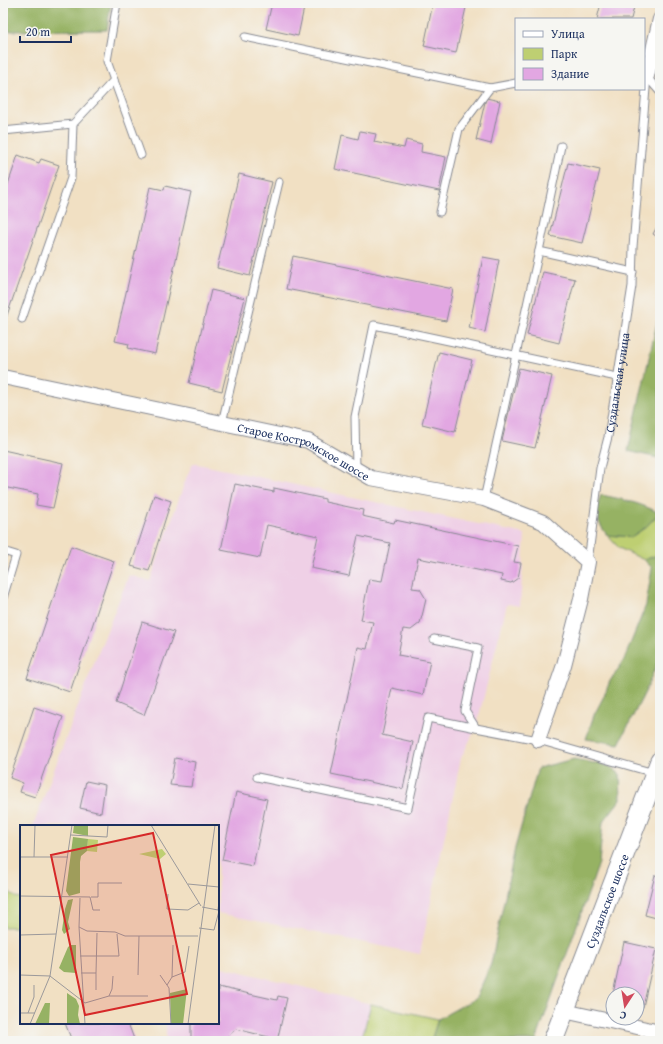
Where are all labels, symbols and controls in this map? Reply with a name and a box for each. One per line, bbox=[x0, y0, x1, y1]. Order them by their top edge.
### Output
scale bar bbox=[20, 18, 71, 44]
legend bbox=[515, 18, 645, 90]
text: 20 m bbox=[26, 23, 50, 40]
text: Улица bbox=[551, 25, 585, 42]
text: Парк bbox=[551, 45, 578, 62]
text: Здание bbox=[551, 65, 590, 82]
street label: Суздальская улица bbox=[600, 331, 633, 434]
street label: Старое Костромское шоссе bbox=[236, 418, 373, 484]
inset map bbox=[20, 825, 219, 1024]
street label: Суздальское шоссе bbox=[581, 851, 632, 951]
north arrow bbox=[605, 986, 645, 1026]
text: С bbox=[618, 1007, 628, 1024]

